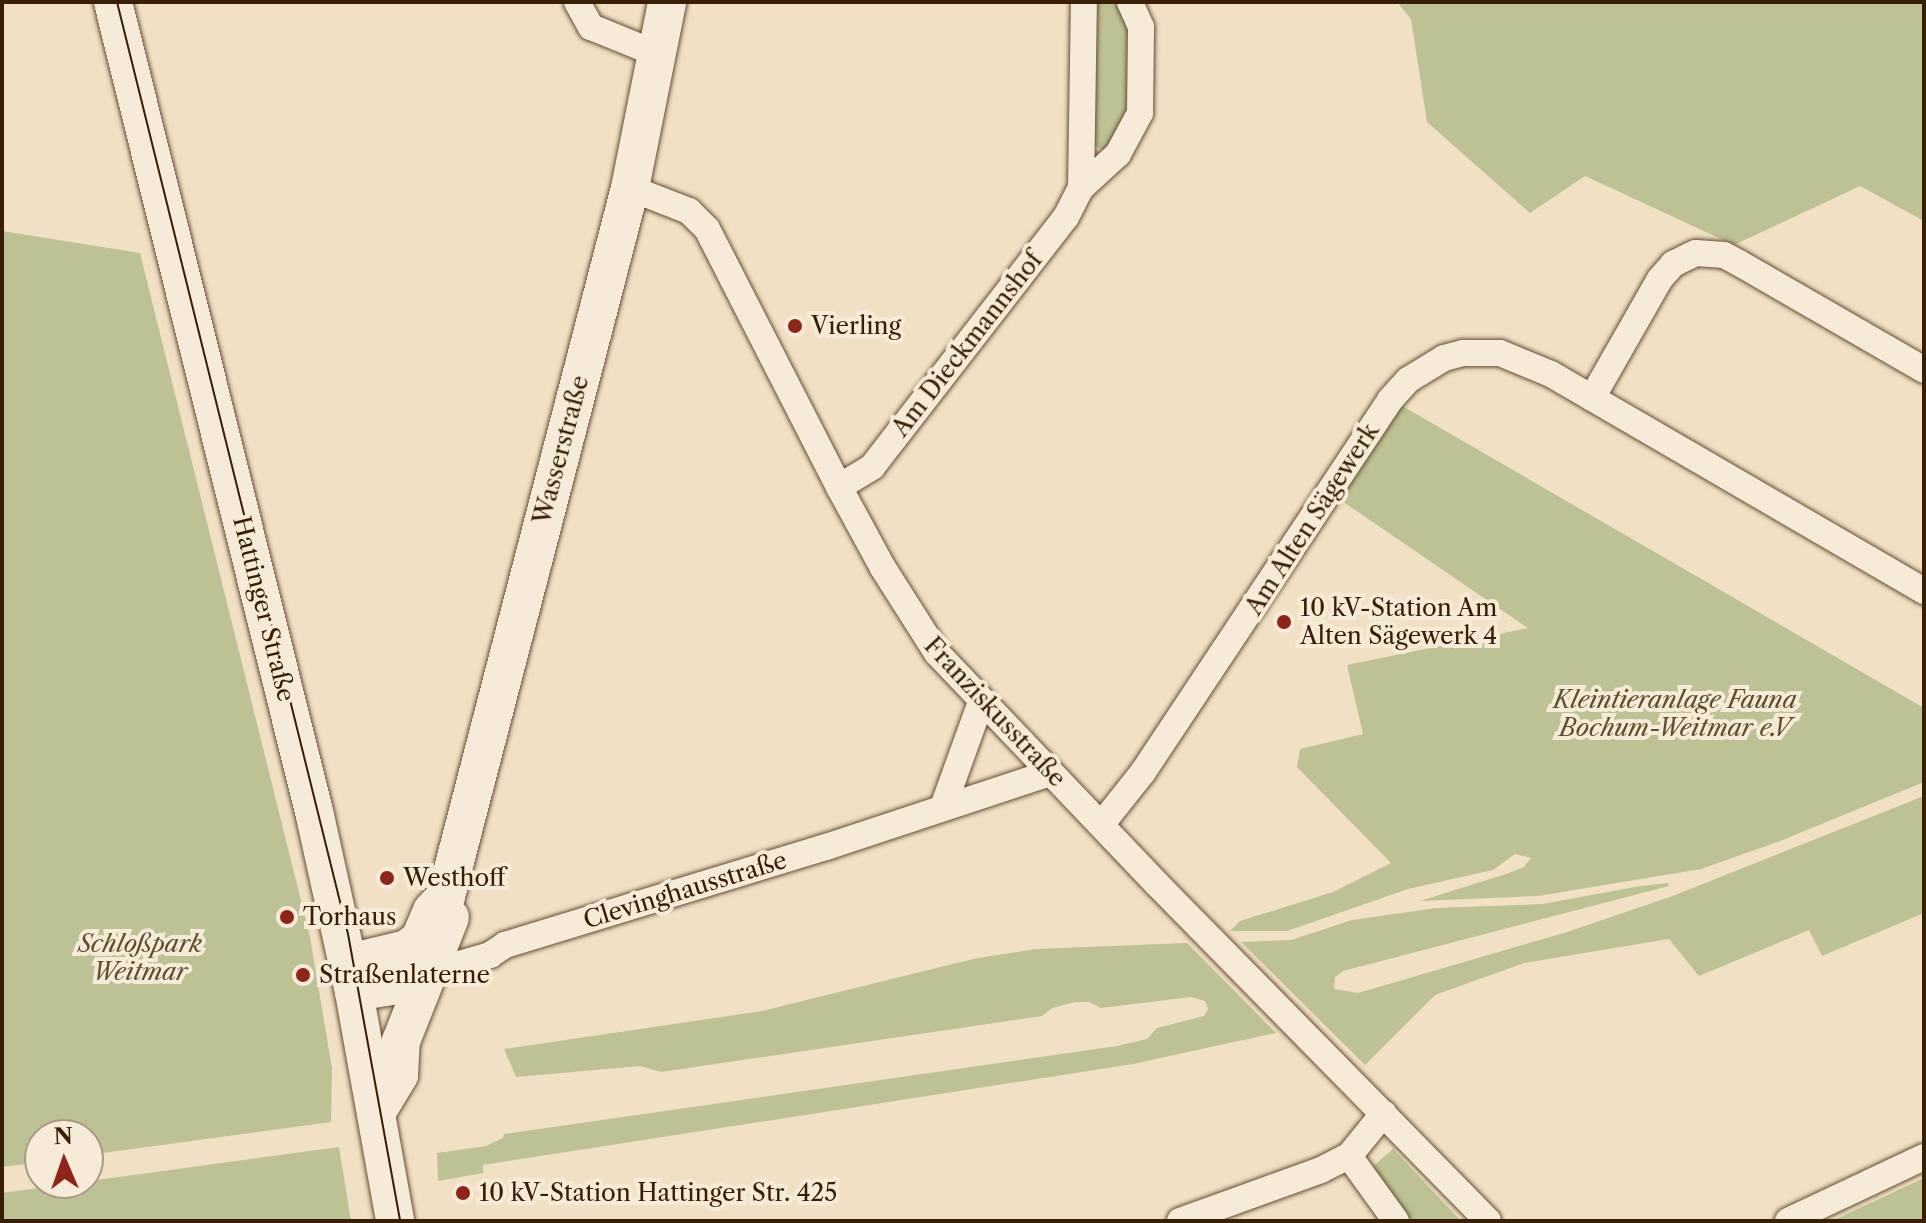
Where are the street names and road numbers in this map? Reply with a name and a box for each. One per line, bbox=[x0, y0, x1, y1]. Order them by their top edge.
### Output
street label: Am Dieckmannshof bbox=[886, 246, 1048, 442]
street label: Wasserstraße bbox=[527, 372, 595, 528]
street label: Am Alten Sägewerk bbox=[1239, 417, 1385, 621]
street label: Hattinger Straße bbox=[227, 513, 301, 705]
street label: Franziskusstraße bbox=[918, 631, 1072, 793]
street label: Clevinghausstraße bbox=[580, 845, 790, 935]

